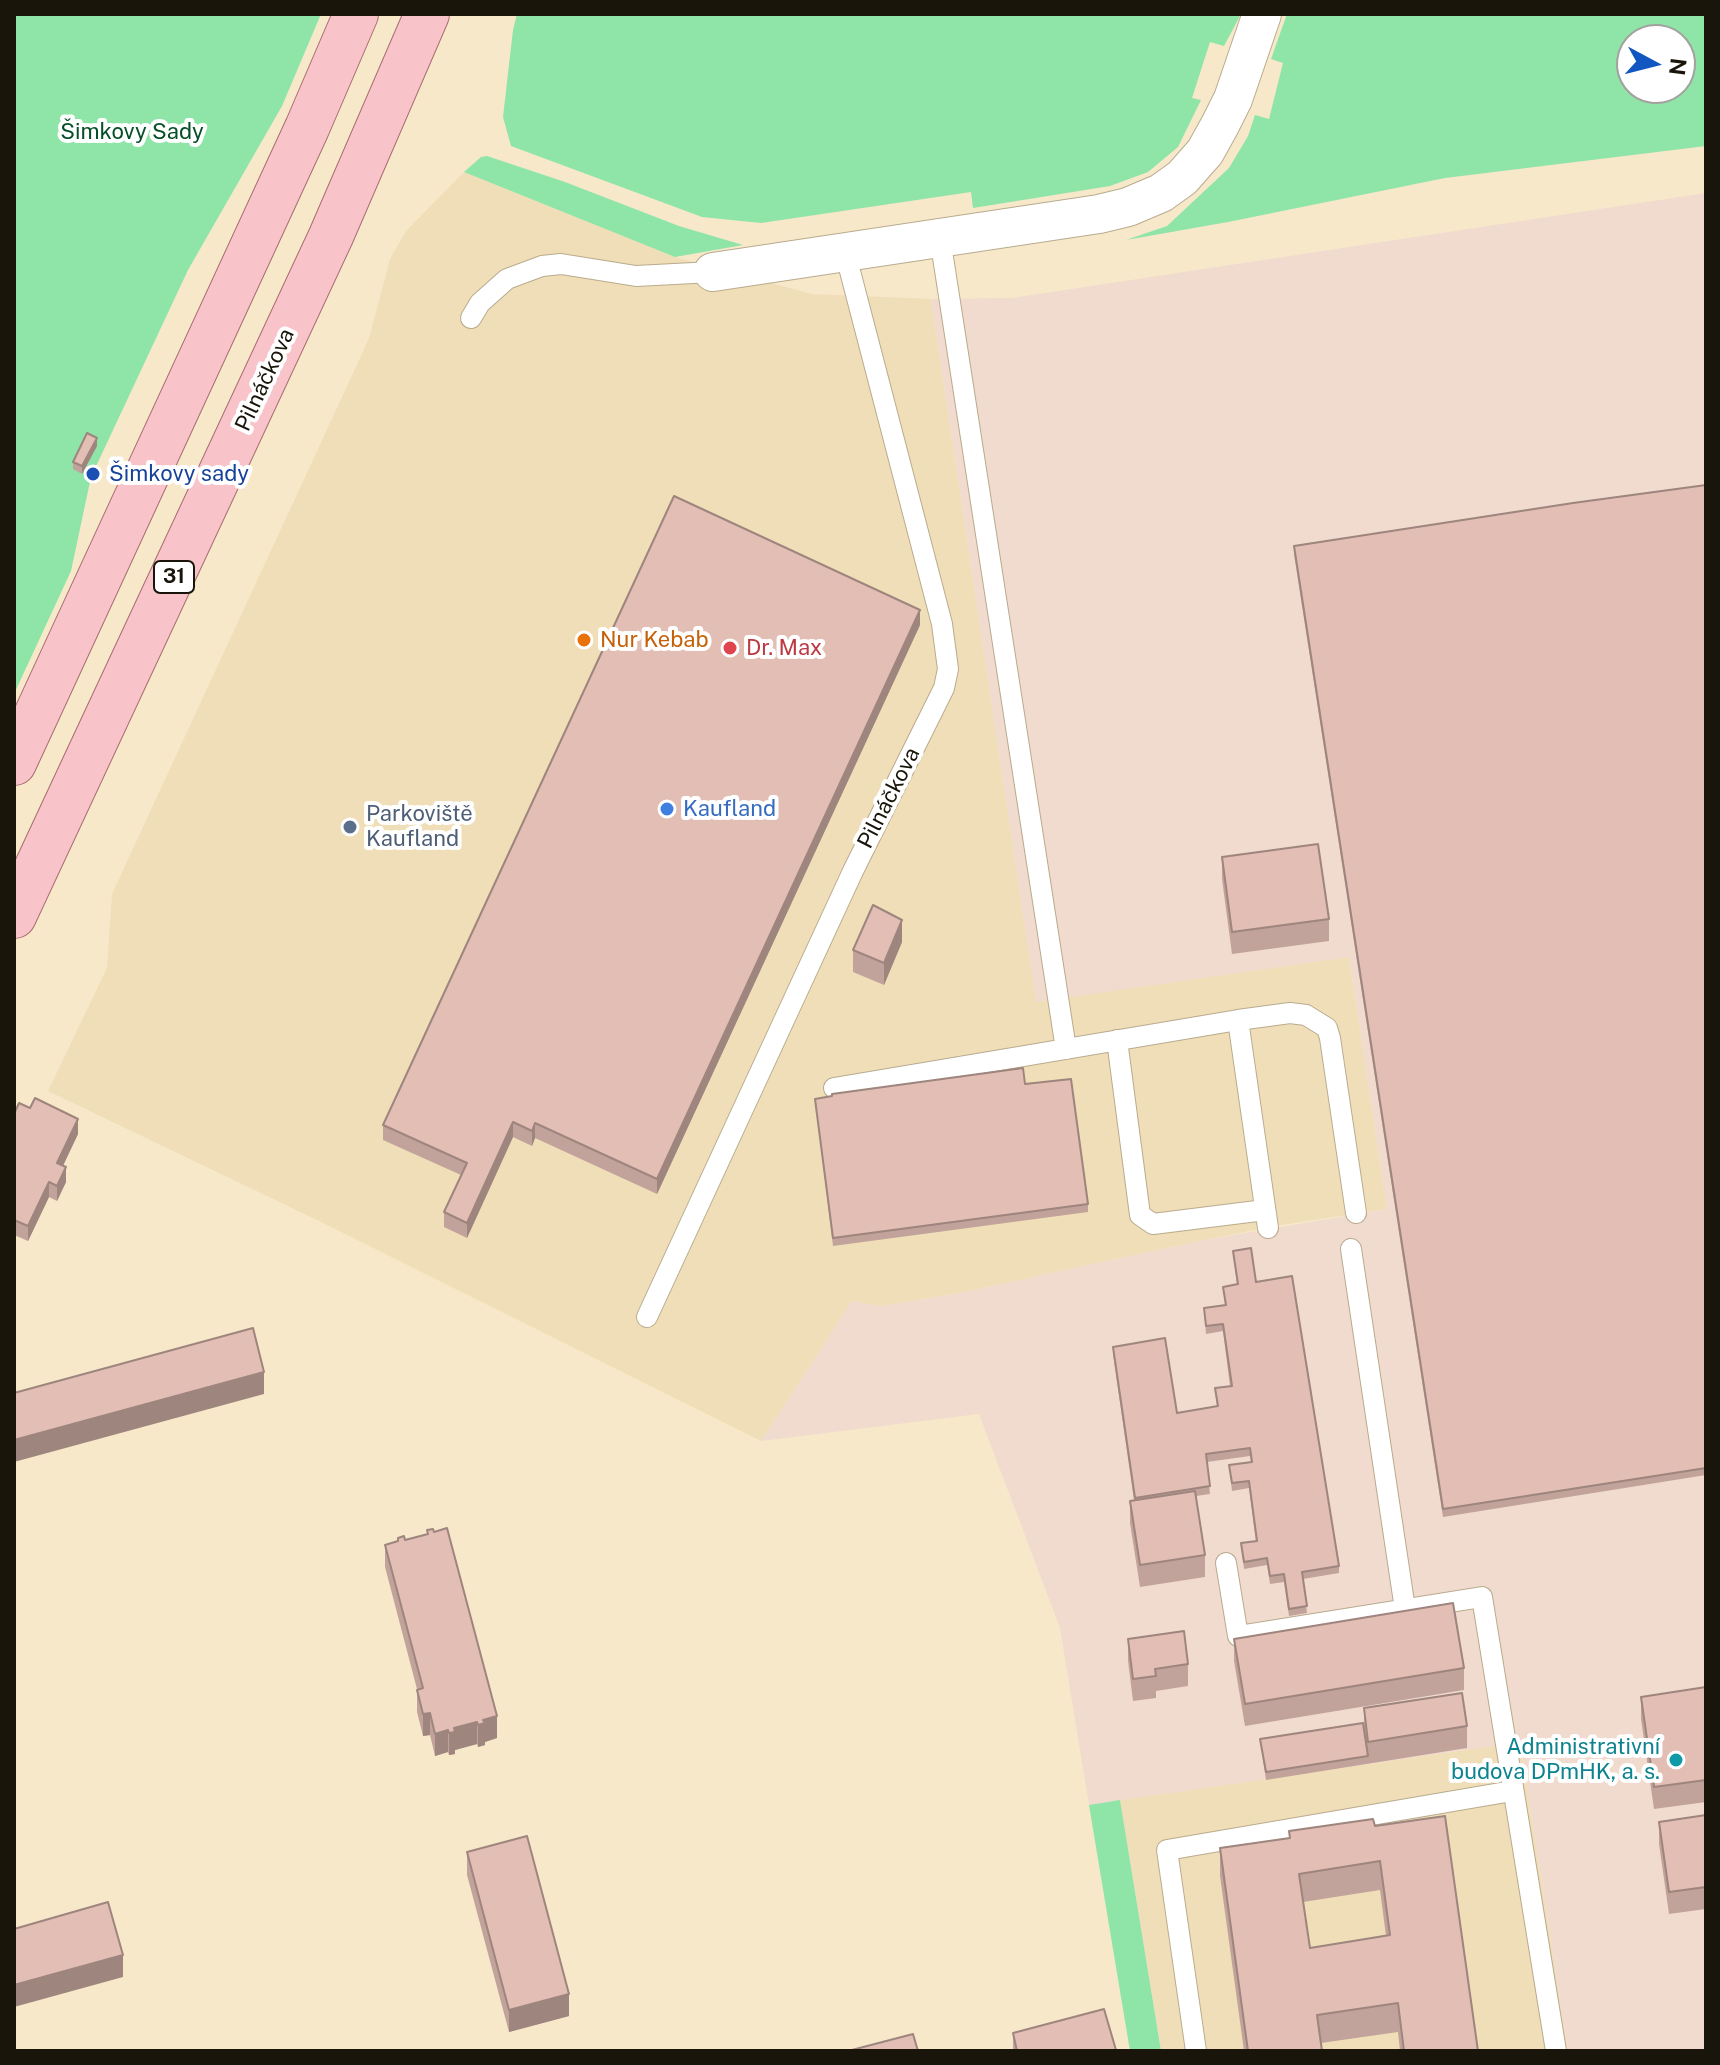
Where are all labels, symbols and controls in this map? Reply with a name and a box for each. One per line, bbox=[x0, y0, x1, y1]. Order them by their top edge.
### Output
north arrow bbox=[1616, 24, 1696, 104]
text: N bbox=[1664, 57, 1692, 77]
park label: Šimkovy Sady bbox=[60, 119, 204, 145]
street label: Pilnáčkova bbox=[230, 325, 300, 435]
place label: Šimkovy sady bbox=[109, 461, 249, 487]
marker: Šimkovy sady bbox=[84, 465, 102, 483]
road number: 31 bbox=[154, 561, 194, 593]
place label: Nur Kebab bbox=[600, 627, 709, 653]
marker: Nur Kebab bbox=[575, 631, 593, 649]
place label: Dr. Max bbox=[746, 635, 822, 661]
marker: Dr. Max bbox=[721, 639, 739, 657]
street label: Pilnáčkova bbox=[852, 743, 926, 853]
place label: Kaufland bbox=[683, 796, 776, 822]
marker: Kaufland bbox=[658, 800, 676, 818]
place label: Parkoviště Kaufland bbox=[366, 801, 473, 852]
marker: Parkoviště Kaufland bbox=[341, 818, 359, 836]
place label: Administrativní budova DPmHK, a. s. bbox=[1451, 1734, 1660, 1786]
marker: Administrativní budova DPmHK, a. s. bbox=[1667, 1751, 1685, 1769]

